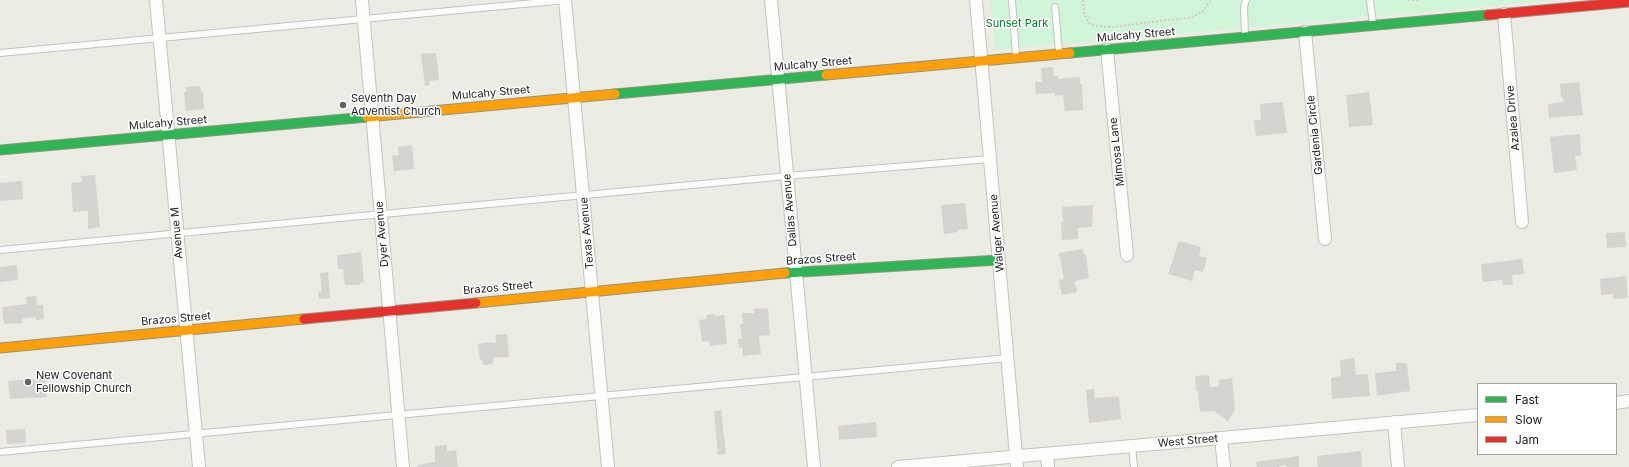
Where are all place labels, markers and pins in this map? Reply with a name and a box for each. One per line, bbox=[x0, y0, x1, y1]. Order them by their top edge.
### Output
place label: Seventh Day Adventist Church bbox=[351, 92, 441, 118]
marker: Seventh Day Adventist Church bbox=[338, 100, 348, 110]
place label: New Covenant Fellowship Church bbox=[36, 369, 132, 395]
marker: New Covenant Fellowship Church bbox=[23, 377, 33, 387]

